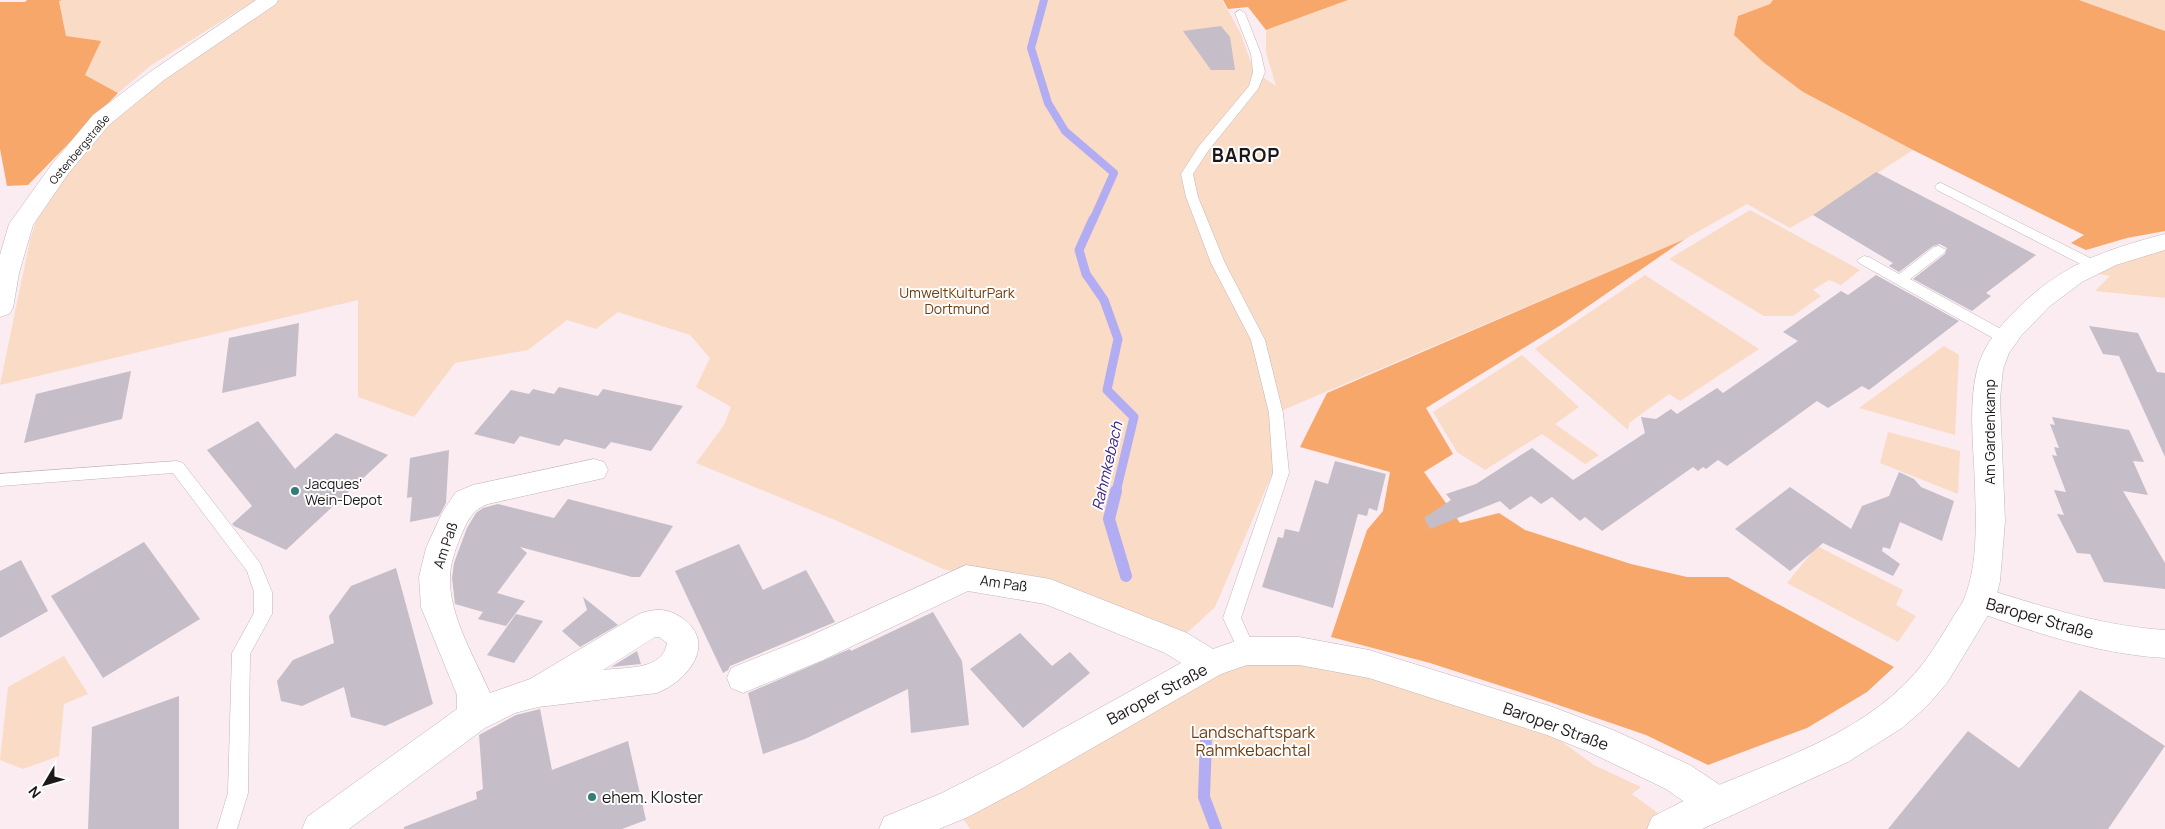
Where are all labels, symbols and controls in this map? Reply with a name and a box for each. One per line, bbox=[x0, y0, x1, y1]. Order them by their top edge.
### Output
street label: Ostenbergstraße bbox=[45, 110, 113, 187]
district label: BAROP bbox=[1212, 142, 1280, 168]
park label: UmweltKulturPark Dortmund bbox=[899, 283, 1016, 318]
street label: Am Gardenkamp bbox=[1980, 379, 1999, 485]
water label: Rahmkebach bbox=[1087, 419, 1128, 512]
place label: Jacques’ Wein-Depot bbox=[305, 474, 383, 509]
marker: Jacques’ Wein-Depot bbox=[289, 485, 301, 497]
street label: Am Paß bbox=[428, 519, 462, 571]
street label: Am Paß bbox=[979, 570, 1029, 596]
street label: Baroper Straße bbox=[1984, 592, 2096, 644]
street label: Baroper Straße bbox=[1103, 658, 1211, 730]
street label: Baroper Straße bbox=[1500, 697, 1612, 755]
park label: Landschaftspark Rahmkebachtal bbox=[1191, 721, 1316, 761]
north arrow bbox=[20, 759, 70, 809]
text: N bbox=[24, 782, 45, 802]
place label: ehem. Kloster bbox=[602, 786, 703, 808]
marker: ehem. Kloster bbox=[586, 791, 598, 803]

